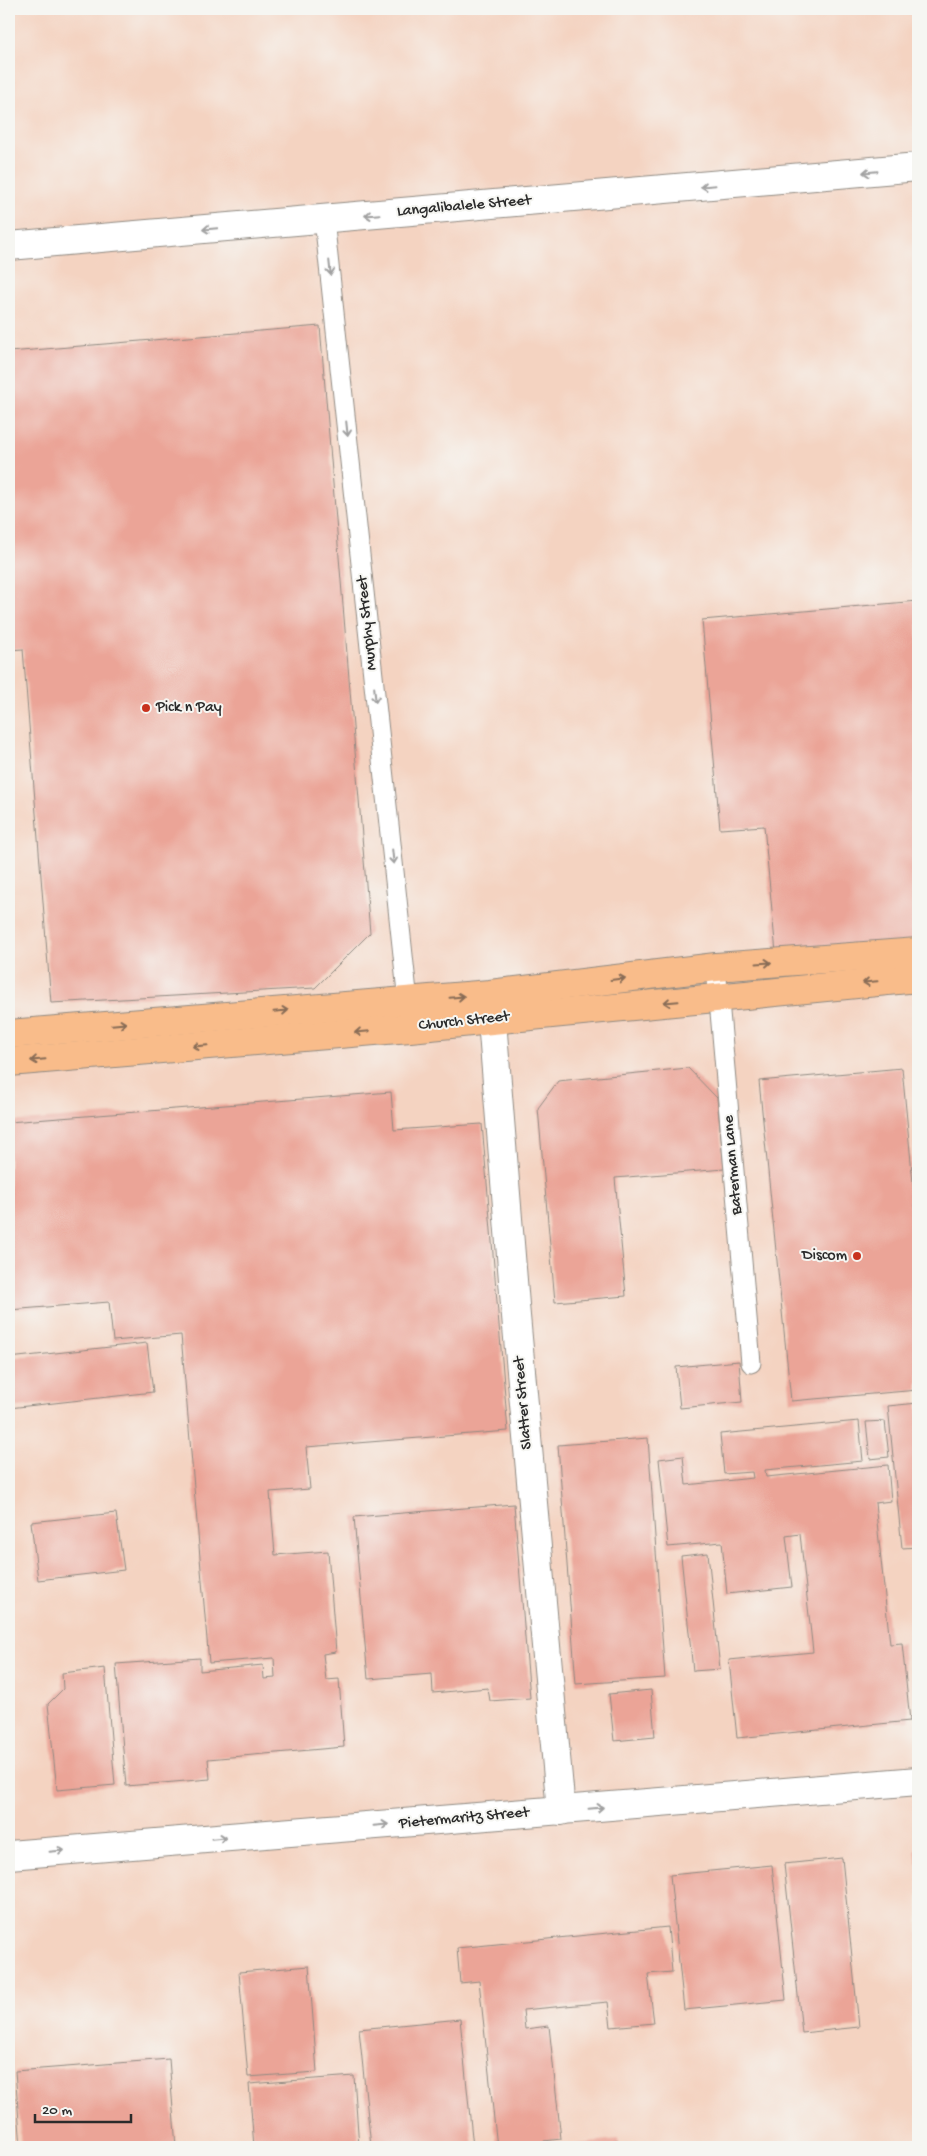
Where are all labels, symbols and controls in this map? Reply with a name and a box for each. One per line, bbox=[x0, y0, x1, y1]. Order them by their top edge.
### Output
one-way arrow bbox=[862, 167, 878, 176]
one-way arrow bbox=[700, 181, 716, 191]
street label: Langalibalele Street bbox=[396, 192, 533, 222]
one-way arrow bbox=[364, 210, 380, 220]
one-way arrow bbox=[202, 224, 218, 234]
one-way arrow bbox=[325, 259, 335, 275]
one-way arrow bbox=[342, 421, 352, 437]
street label: Murphy Street bbox=[353, 573, 382, 671]
one-way arrow bbox=[370, 687, 380, 703]
place label: Pick n Pay bbox=[155, 699, 222, 718]
marker: Pick n Pay bbox=[140, 702, 152, 714]
one-way arrow bbox=[388, 848, 398, 864]
one-way arrow bbox=[756, 959, 772, 968]
one-way arrow bbox=[610, 974, 626, 984]
one-way arrow bbox=[862, 977, 878, 986]
one-way arrow bbox=[448, 992, 464, 1002]
one-way arrow bbox=[663, 997, 679, 1007]
one-way arrow bbox=[273, 1007, 289, 1016]
street label: Church Street bbox=[418, 1008, 512, 1036]
one-way arrow bbox=[111, 1020, 127, 1029]
one-way arrow bbox=[354, 1027, 370, 1037]
one-way arrow bbox=[192, 1041, 208, 1051]
one-way arrow bbox=[30, 1055, 46, 1065]
street label: Baterman Lane bbox=[720, 1114, 748, 1217]
place label: Discom bbox=[801, 1247, 848, 1266]
marker: Discom bbox=[851, 1250, 863, 1262]
street label: Slatter Street bbox=[510, 1354, 538, 1450]
one-way arrow bbox=[587, 1803, 603, 1813]
street label: Pietermaritz Street bbox=[397, 1804, 531, 1834]
one-way arrow bbox=[373, 1821, 389, 1830]
one-way arrow bbox=[211, 1834, 227, 1843]
one-way arrow bbox=[49, 1846, 65, 1856]
scale bar bbox=[35, 2091, 131, 2123]
text: 20 m bbox=[42, 2102, 72, 2120]

